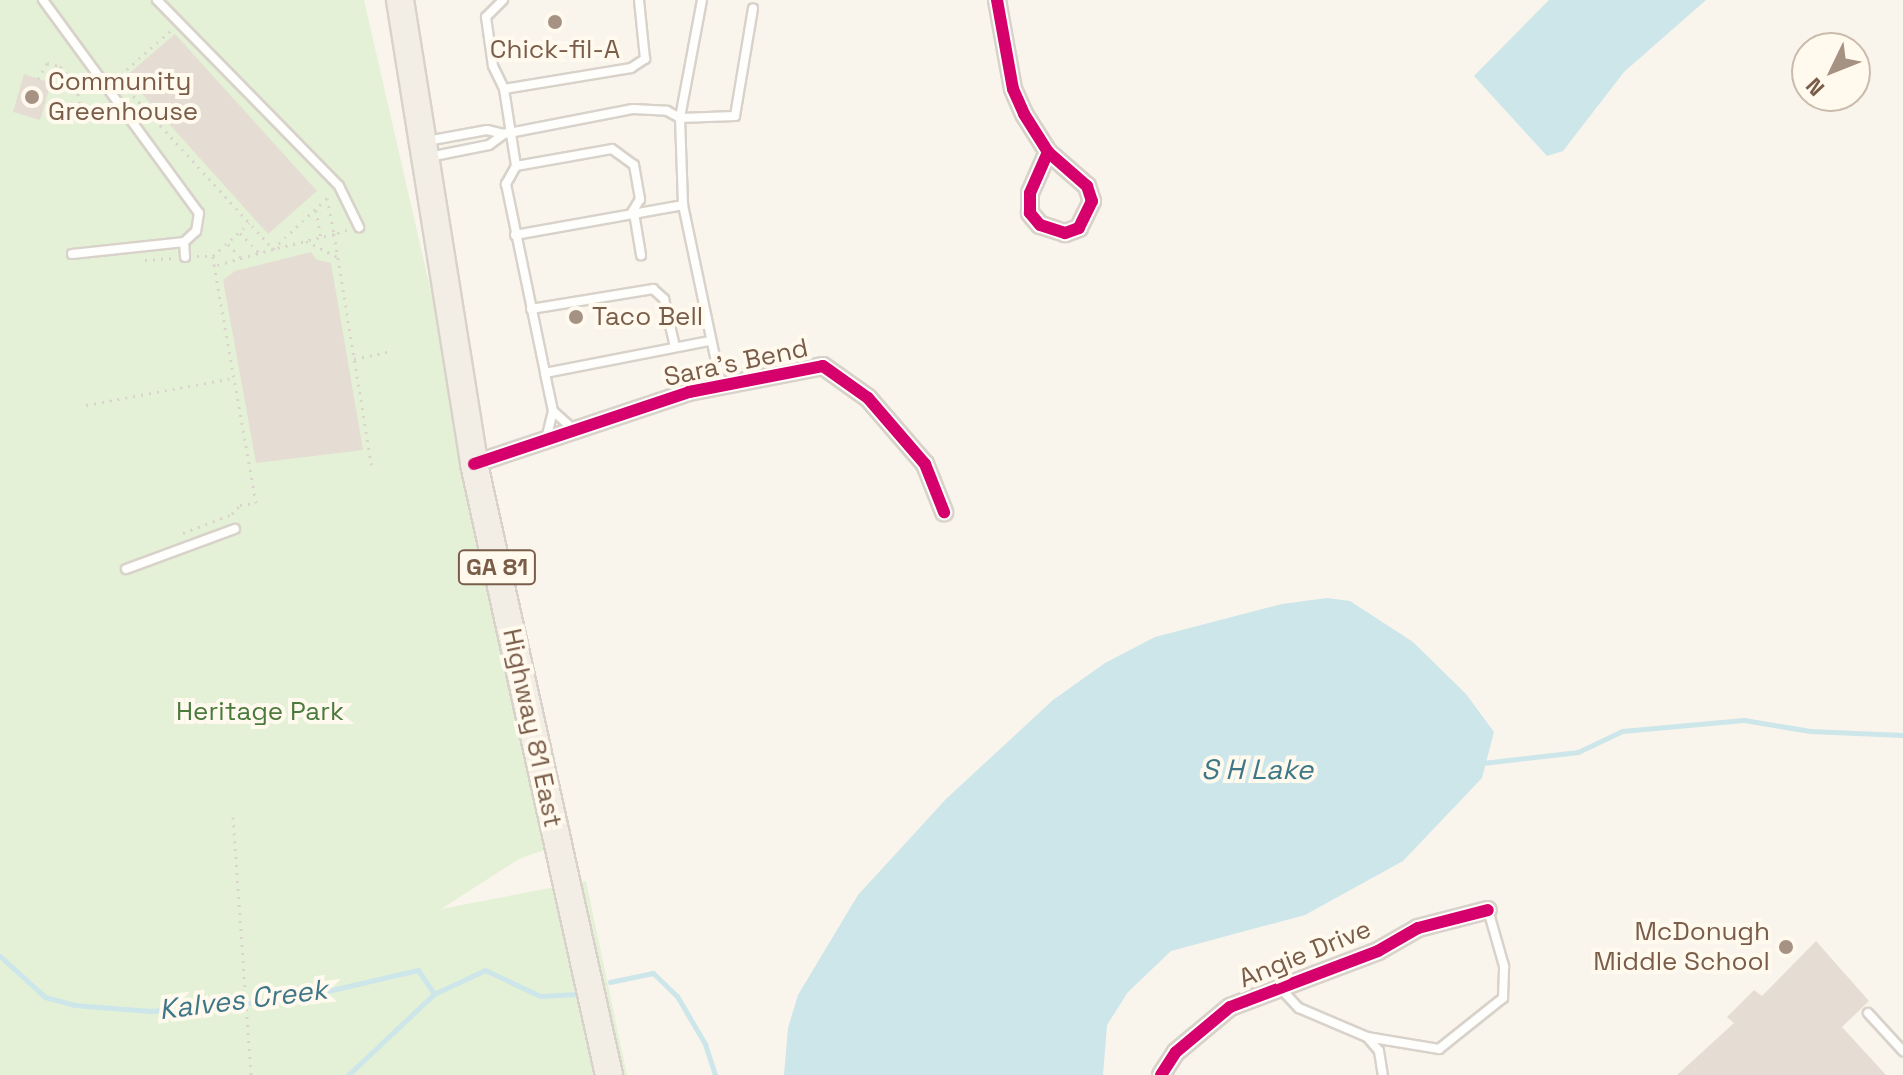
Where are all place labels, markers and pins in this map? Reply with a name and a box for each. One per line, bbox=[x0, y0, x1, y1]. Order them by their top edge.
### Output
marker: Chick-fil-A bbox=[546, 13, 564, 31]
place label: Chick-fil-A bbox=[490, 34, 620, 66]
place label: Community Greenhouse bbox=[48, 66, 198, 128]
marker: Community Greenhouse bbox=[23, 88, 41, 106]
place label: Taco Bell bbox=[592, 301, 703, 333]
marker: Taco Bell bbox=[567, 308, 585, 326]
place label: McDonugh Middle School bbox=[1593, 916, 1770, 978]
marker: McDonugh Middle School bbox=[1777, 938, 1795, 956]

